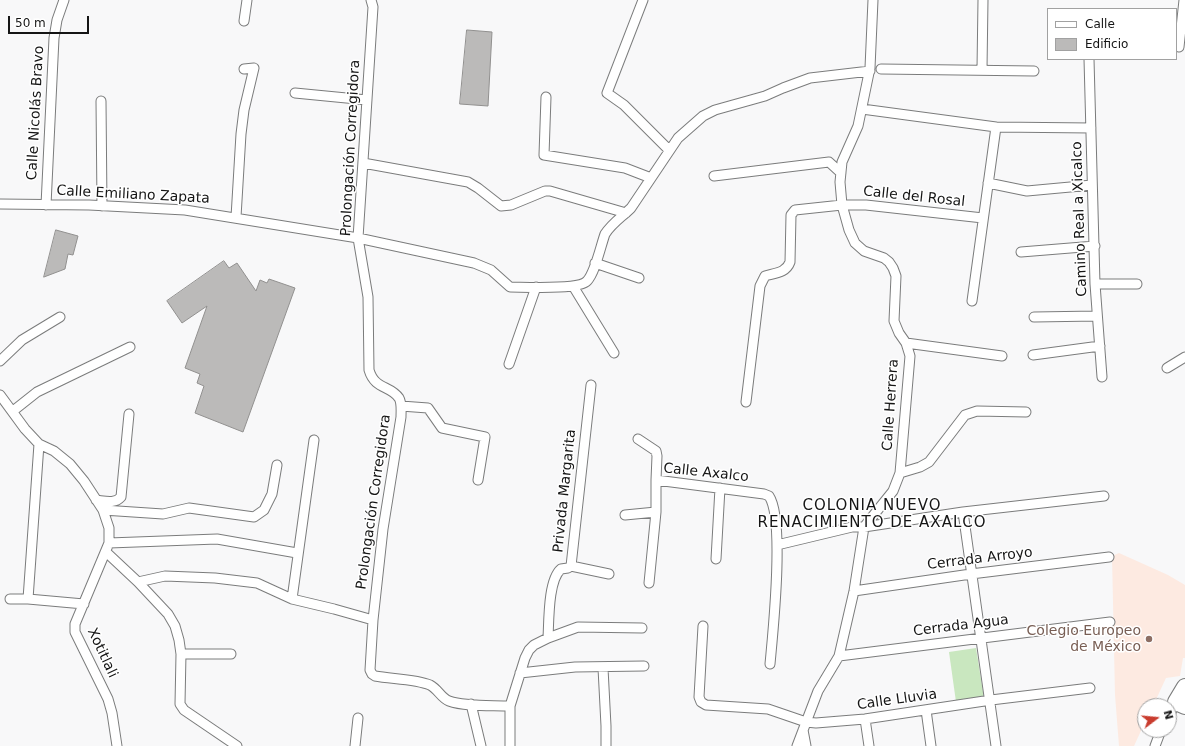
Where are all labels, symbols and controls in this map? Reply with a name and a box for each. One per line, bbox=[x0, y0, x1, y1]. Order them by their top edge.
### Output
scale bar bbox=[10, 8, 91, 34]
legend bbox=[1047, 8, 1177, 60]
text: 50 m bbox=[15, 16, 46, 30]
text: Calle bbox=[1085, 17, 1115, 31]
text: Edificio bbox=[1085, 37, 1128, 51]
street label: Calle Nicolás Bravo bbox=[24, 45, 48, 181]
street label: Prolongación Corregidora bbox=[338, 59, 364, 237]
street label: Camino Real a Xicalco bbox=[1069, 141, 1091, 297]
street label: Calle Emiliano Zapata bbox=[56, 183, 210, 207]
street label: Calle del Rosal bbox=[862, 183, 966, 211]
street label: Calle Herrera bbox=[879, 358, 903, 452]
street label: Prolongación Corregidora bbox=[353, 413, 395, 591]
street label: Privada Margarita bbox=[550, 428, 580, 554]
street label: Calle Axalco bbox=[662, 460, 750, 486]
district label: COLONIA NUEVO RENACIMIENTO DE AXALCO bbox=[757, 497, 987, 532]
street label: Cerrada Arroyo bbox=[926, 544, 1034, 574]
street label: Cerrada Agua bbox=[912, 612, 1010, 640]
place label: Colegio Europeo de México bbox=[1027, 623, 1141, 656]
street label: Xotitlali bbox=[83, 625, 121, 681]
marker: Colegio Europeo de México bbox=[1144, 634, 1154, 644]
street label: Calle Lluvia bbox=[856, 686, 938, 714]
north arrow bbox=[1137, 698, 1177, 738]
text: N bbox=[1161, 709, 1176, 721]

